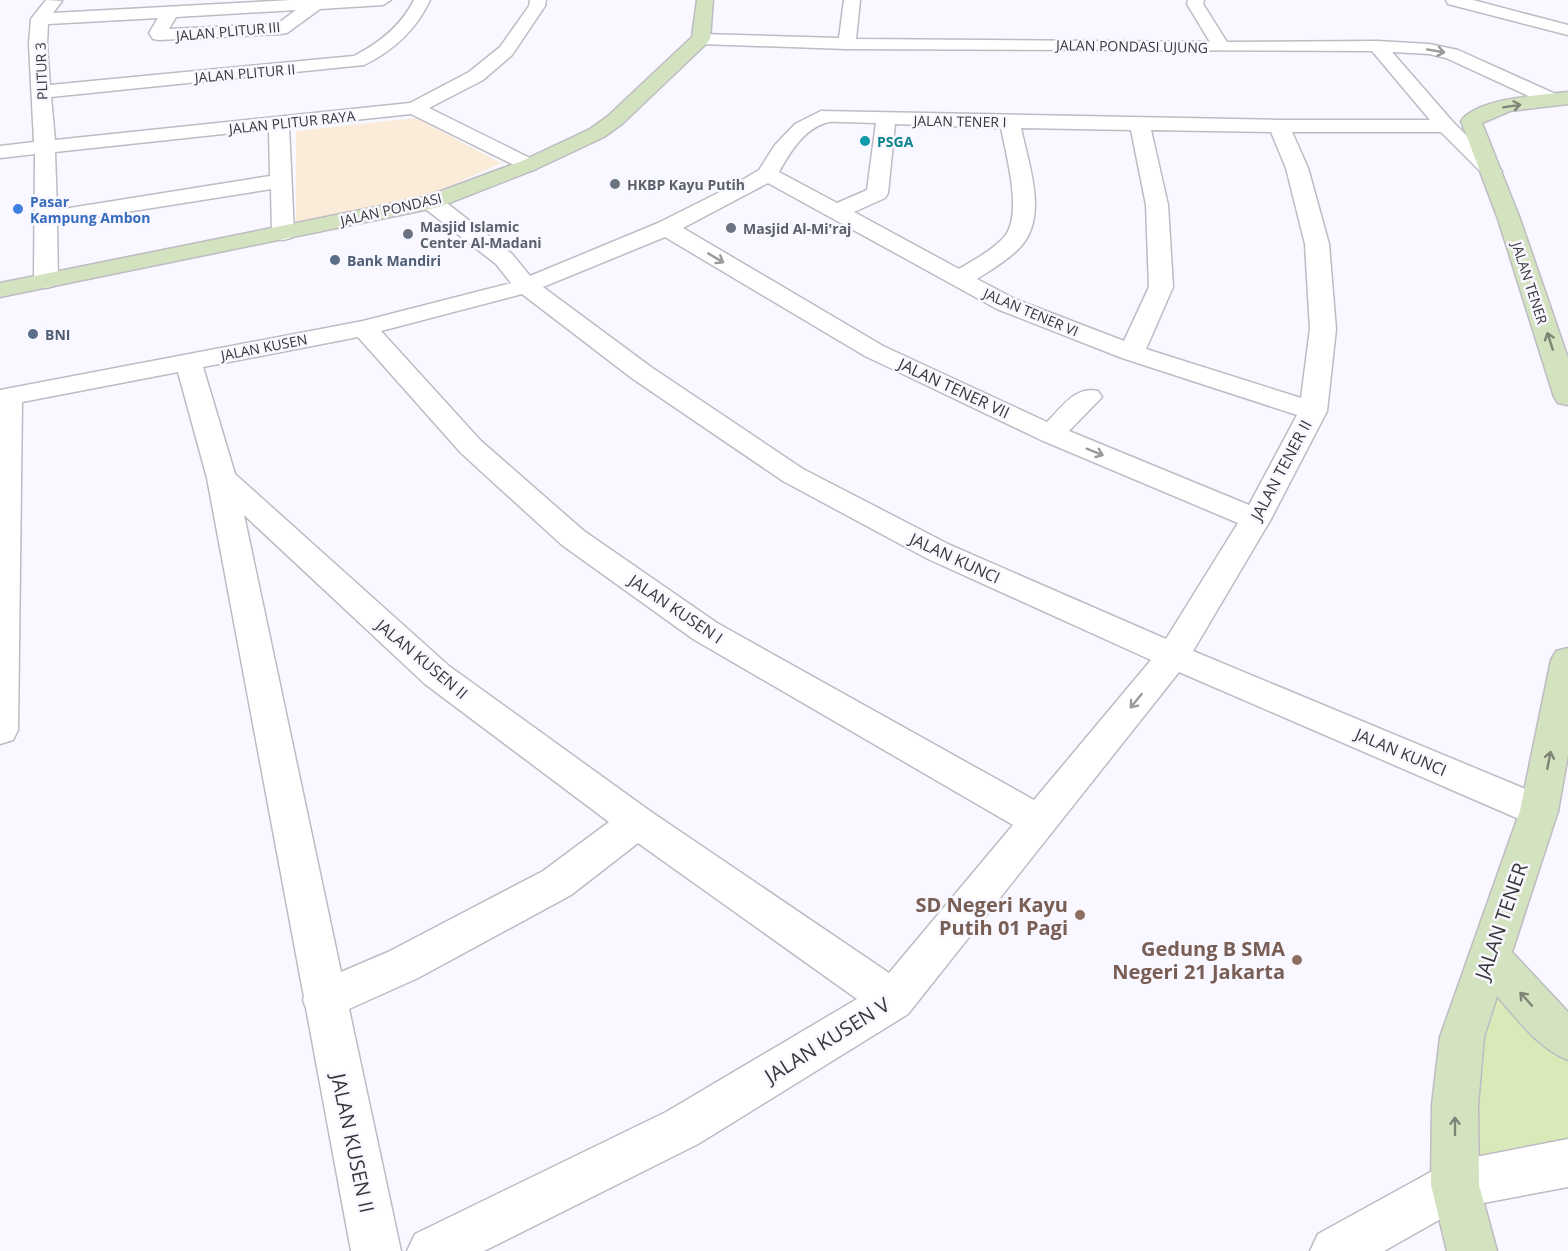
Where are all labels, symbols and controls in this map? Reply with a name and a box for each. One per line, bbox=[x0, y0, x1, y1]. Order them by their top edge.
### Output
street label: JALAN PLITUR III bbox=[173, 17, 281, 45]
street label: JALAN PONDASI UJUNG bbox=[1054, 35, 1208, 57]
street label: PLITUR 3 bbox=[30, 42, 52, 100]
one-way arrow bbox=[1425, 45, 1445, 56]
street label: JALAN PLITUR II bbox=[192, 59, 296, 87]
one-way arrow bbox=[1502, 100, 1522, 111]
street label: JALAN PLITUR RAYA bbox=[226, 106, 356, 138]
street label: JALAN TENER I bbox=[911, 111, 1007, 131]
place label: PSGA bbox=[877, 132, 914, 151]
marker: PSGA bbox=[858, 134, 872, 148]
place label: HKBP Kayu Putih bbox=[627, 175, 745, 194]
marker: HKBP Kayu Putih bbox=[608, 177, 622, 191]
street label: JALAN PONDASI bbox=[337, 188, 444, 230]
place label: Pasar Kampung Ambon bbox=[30, 192, 150, 227]
marker: Pasar Kampung Ambon bbox=[11, 202, 25, 216]
place label: Masjid Islamic Center Al-Madani bbox=[420, 217, 542, 252]
place label: Masjid Al-Mi'raj bbox=[743, 219, 851, 238]
marker: Masjid Al-Mi'raj bbox=[724, 221, 738, 235]
marker: Masjid Islamic Center Al-Madani bbox=[401, 227, 415, 241]
street label: JALAN TENER bbox=[1507, 238, 1552, 327]
place label: Bank Mandiri bbox=[347, 251, 441, 270]
one-way arrow bbox=[707, 252, 724, 264]
marker: Bank Mandiri bbox=[328, 253, 342, 267]
street label: JALAN TENER VI bbox=[979, 283, 1081, 341]
place label: BNI bbox=[45, 325, 70, 344]
marker: BNI bbox=[26, 327, 40, 341]
street label: JALAN KUSEN bbox=[217, 329, 309, 365]
one-way arrow bbox=[1543, 332, 1554, 351]
street label: JALAN TENER VII bbox=[893, 352, 1013, 423]
street label: JALAN TENER II bbox=[1244, 416, 1317, 526]
one-way arrow bbox=[1085, 447, 1103, 458]
street label: JALAN KUNCI bbox=[905, 527, 1004, 588]
street label: JALAN KUSEN I bbox=[623, 568, 727, 649]
street label: JALAN KUSEN II bbox=[370, 613, 472, 704]
one-way arrow bbox=[1130, 693, 1143, 709]
street label: JALAN KUNCI bbox=[1350, 722, 1450, 781]
one-way arrow bbox=[1544, 751, 1555, 771]
street label: JALAN TENER bbox=[1468, 858, 1534, 985]
place label: SD Negeri Kayu Putih 01 Pagi bbox=[916, 891, 1068, 941]
marker: SD Negeri Kayu Putih 01 Pagi bbox=[1073, 908, 1087, 922]
place label: Gedung B SMA Negeri 21 Jakarta bbox=[1112, 935, 1285, 985]
marker: Gedung B SMA Negeri 21 Jakarta bbox=[1290, 953, 1304, 967]
street label: JALAN KUSEN V bbox=[758, 991, 895, 1090]
one-way arrow bbox=[1519, 992, 1533, 1007]
street label: JALAN KUSEN II bbox=[325, 1069, 381, 1215]
one-way arrow bbox=[1449, 1117, 1461, 1137]

